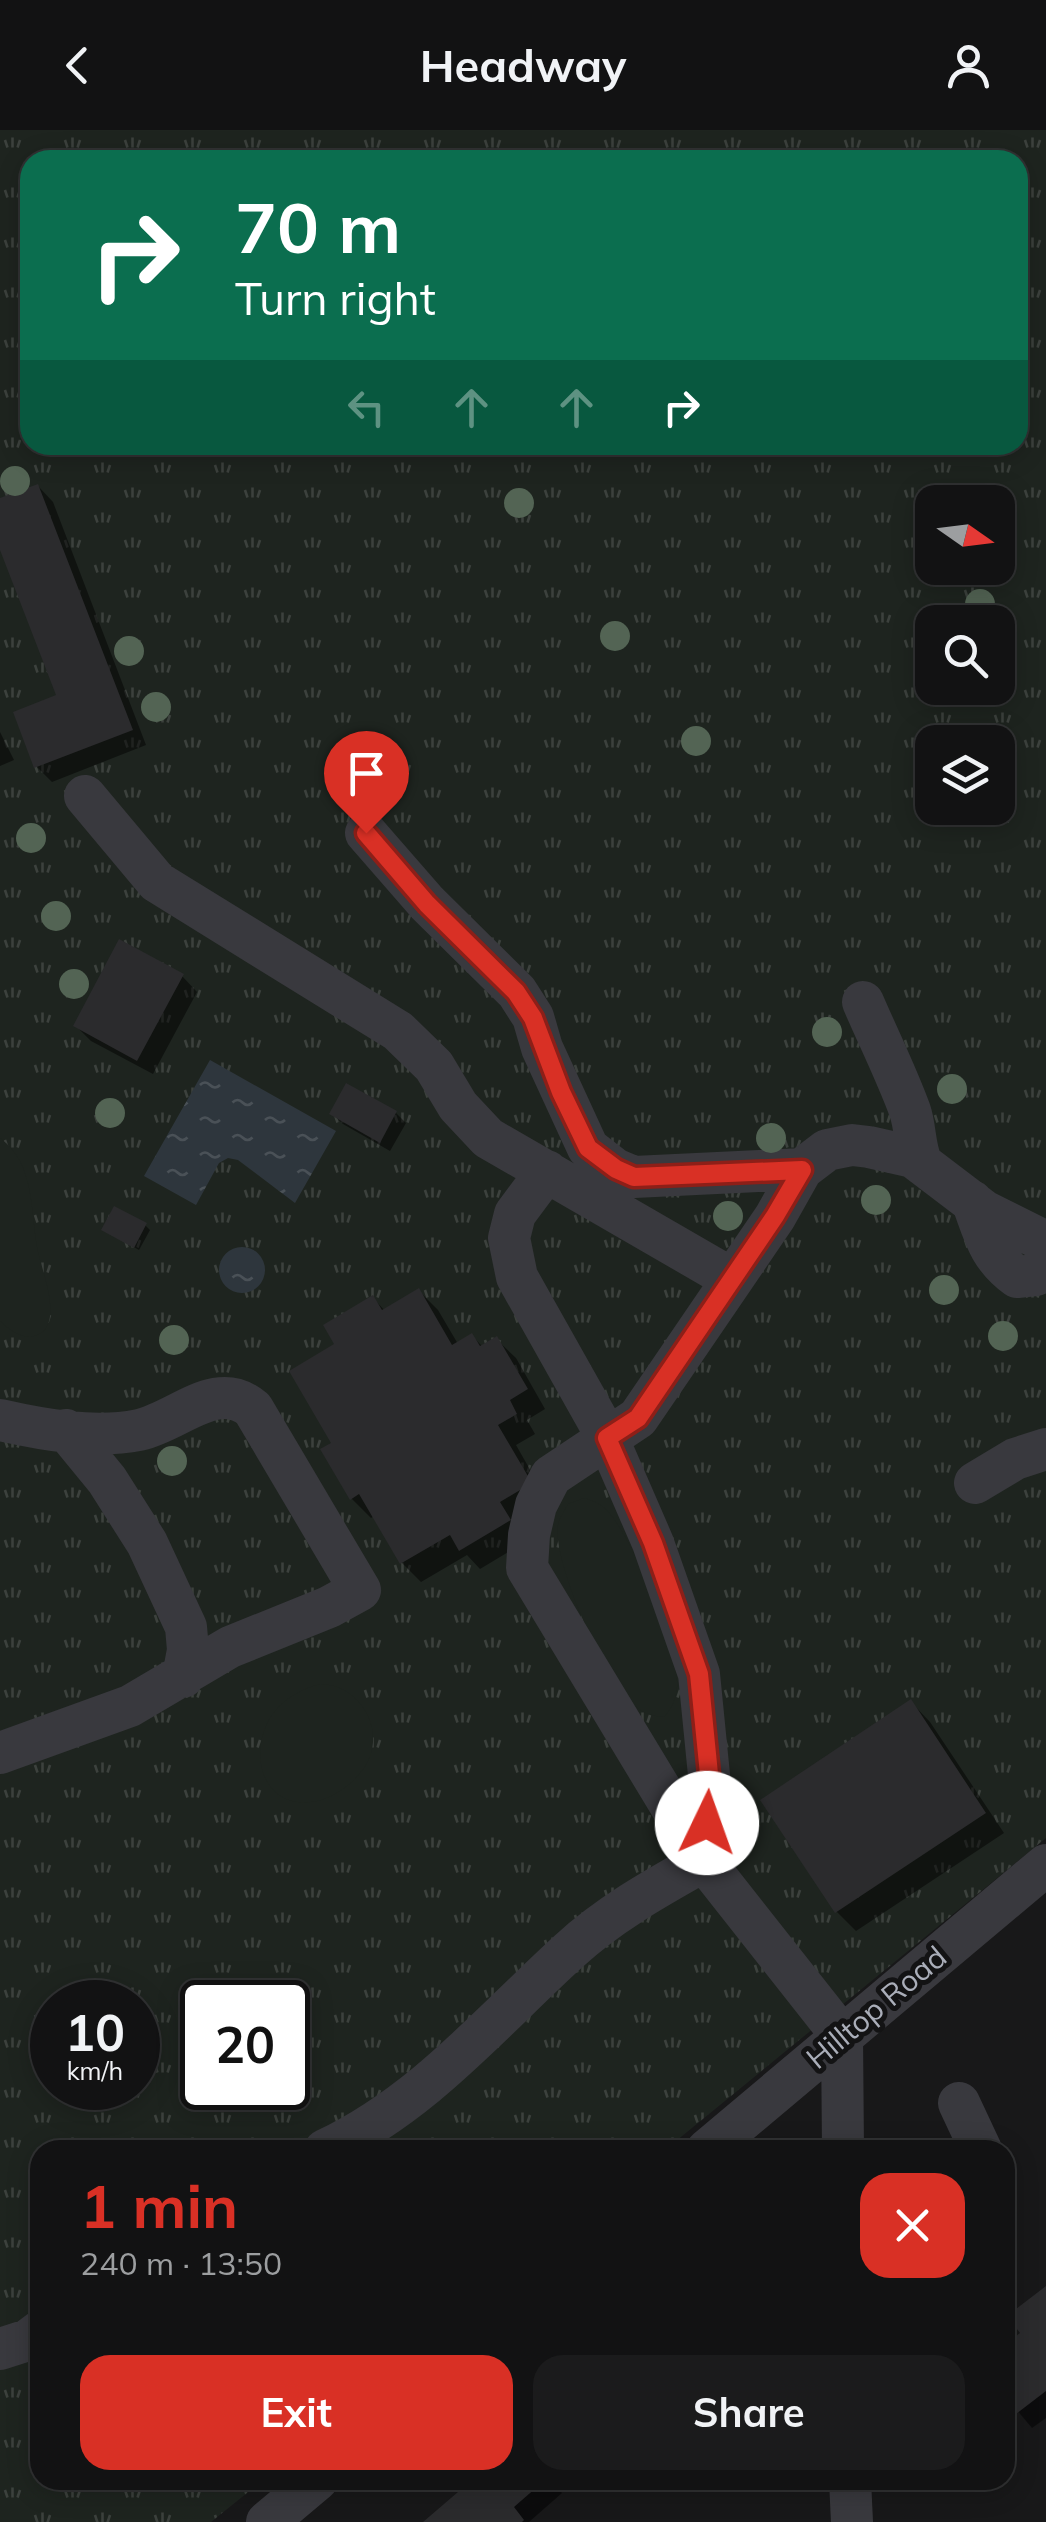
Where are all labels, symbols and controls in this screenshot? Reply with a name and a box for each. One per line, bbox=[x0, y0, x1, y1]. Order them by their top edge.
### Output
text: Headway bbox=[420, 37, 626, 93]
icon: back bbox=[50, 38, 105, 93]
icon: person bbox=[941, 38, 996, 93]
text: 70 m bbox=[235, 183, 401, 271]
icon: right bbox=[70, 190, 200, 320]
text: Turn right bbox=[235, 270, 436, 326]
icon: left bbox=[339, 380, 394, 435]
icon: ahead bbox=[444, 380, 499, 435]
icon: ahead bbox=[549, 380, 604, 435]
icon: right bbox=[654, 380, 709, 435]
north arrow bbox=[915, 485, 1015, 585]
map controls bbox=[915, 485, 1015, 825]
button: search bbox=[915, 605, 1015, 705]
button: layers bbox=[915, 725, 1015, 825]
pin bbox=[324, 731, 409, 834]
icon: arrive bbox=[339, 746, 394, 801]
position arrow bbox=[655, 1771, 759, 1875]
street label: Hilltop Road bbox=[798, 1937, 954, 2077]
speed limit sign: 20 bbox=[180, 1980, 310, 2110]
text: 10 bbox=[65, 2001, 125, 2064]
text: km/h bbox=[67, 2055, 123, 2086]
text: 1 min bbox=[80, 2168, 238, 2243]
button: close bbox=[860, 2173, 965, 2278]
text: 240 m · 13:50 bbox=[80, 2243, 282, 2283]
button: Exit bbox=[80, 2355, 513, 2470]
button: Share bbox=[533, 2355, 965, 2470]

